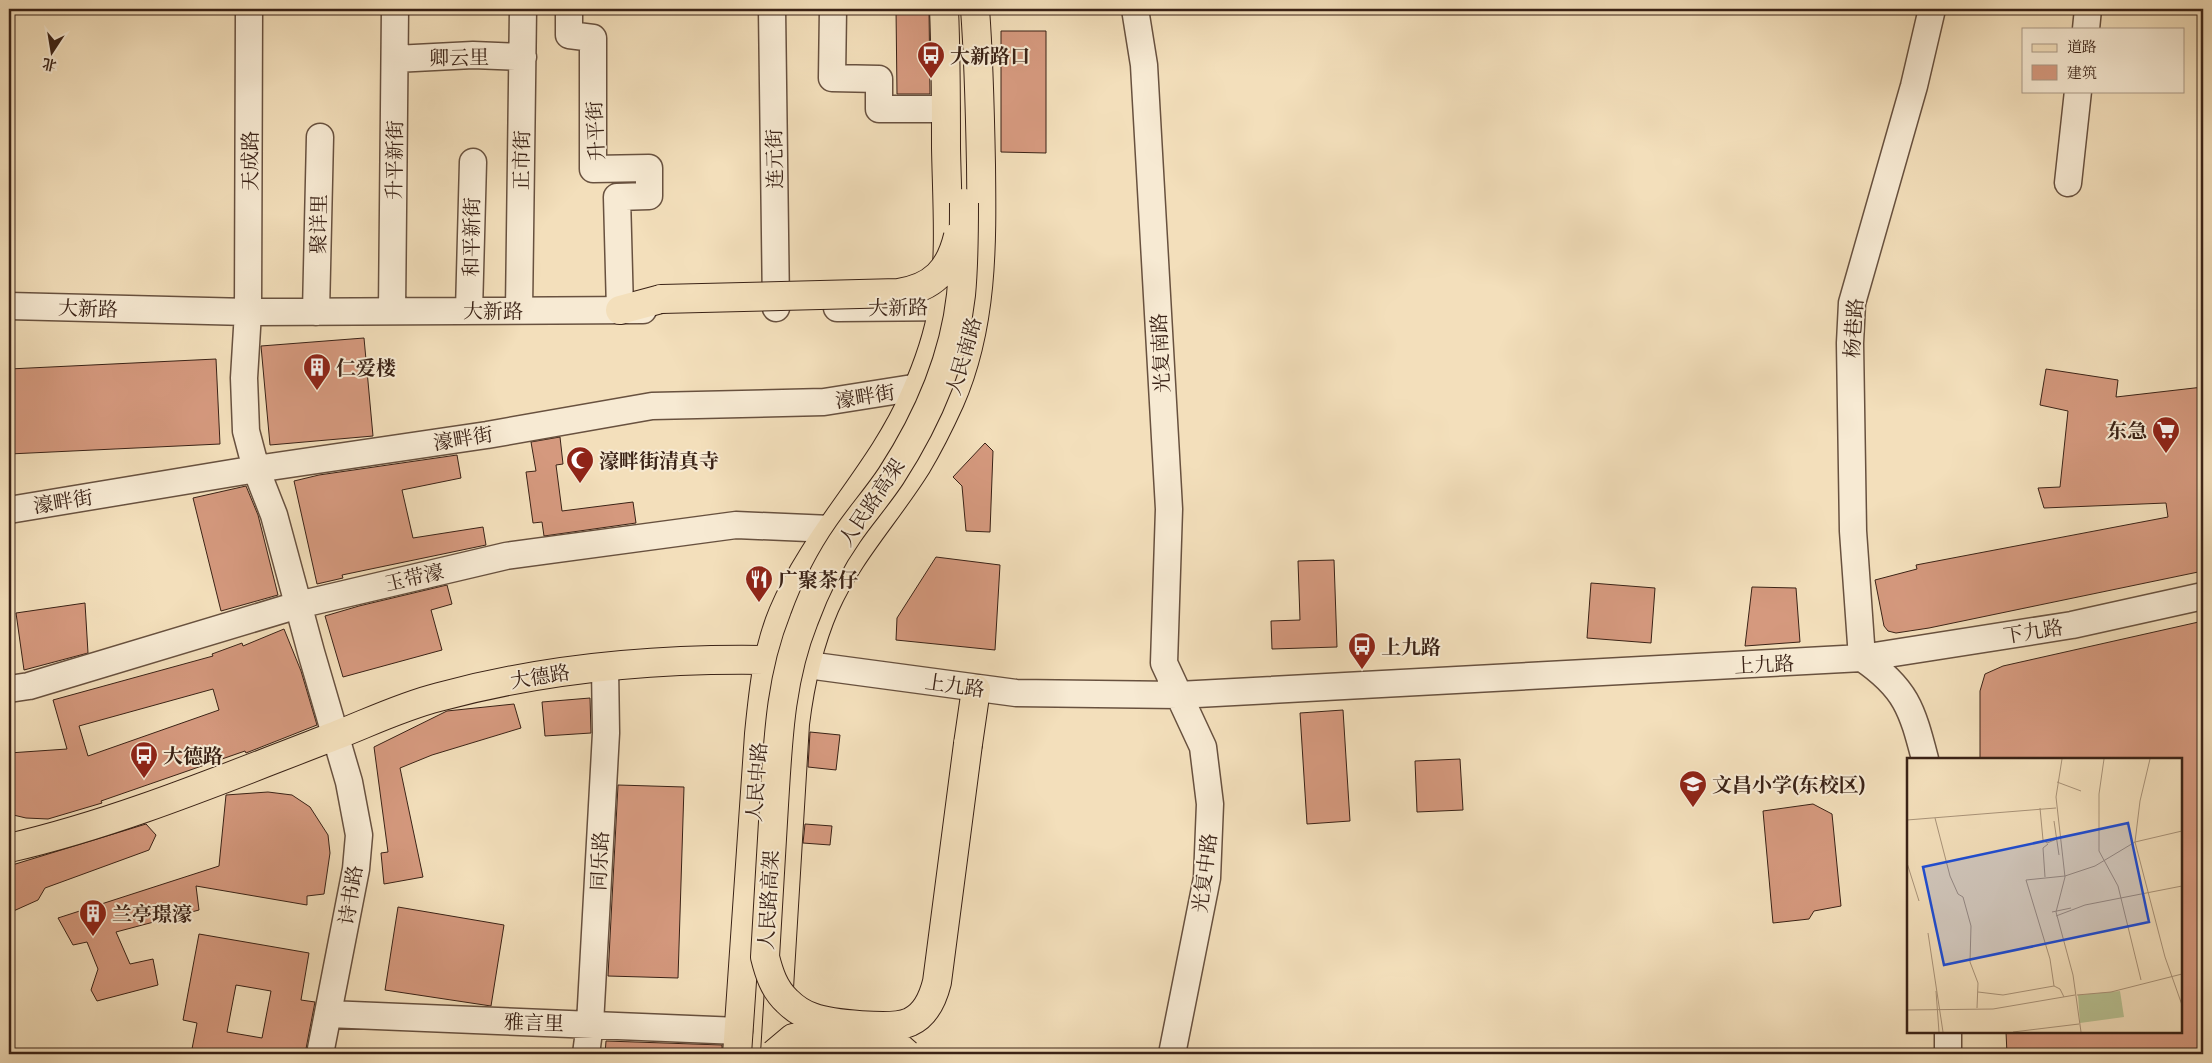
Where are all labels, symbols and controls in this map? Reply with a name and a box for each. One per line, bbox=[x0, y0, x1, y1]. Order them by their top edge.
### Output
north arrow bbox=[28, 28, 78, 78]
legend bbox=[2022, 28, 2184, 92]
text: 道路 bbox=[2067, 36, 2097, 57]
bus stop icon: 大新路口 bbox=[916, 40, 946, 79]
place label: 大新路口 bbox=[950, 41, 1030, 70]
street label: 卿云里 bbox=[429, 42, 489, 72]
text: 北 bbox=[40, 53, 58, 76]
text: 建筑 bbox=[2067, 62, 2097, 83]
street label: 升平街 bbox=[579, 100, 611, 162]
street label: 升平新街 bbox=[379, 120, 409, 200]
street label: 连元街 bbox=[759, 129, 789, 189]
street label: 正市街 bbox=[506, 130, 536, 190]
street label: 天成路 bbox=[235, 131, 264, 191]
street label: 聚详里 bbox=[303, 194, 333, 254]
street label: 和平新街 bbox=[456, 197, 486, 277]
street label: 大新路 bbox=[58, 292, 118, 324]
street label: 大新路 bbox=[868, 292, 928, 322]
street label: 大新路 bbox=[463, 296, 523, 325]
street label: 杨巷路 bbox=[1836, 297, 1870, 359]
street label: 光复南路 bbox=[1143, 312, 1177, 394]
street label: 人民南路 bbox=[938, 314, 988, 398]
building icon: 仁爱楼 bbox=[302, 352, 332, 391]
place label: 仁爱楼 bbox=[336, 353, 396, 382]
street label: 濠畔街 bbox=[833, 377, 897, 415]
supermarket icon: 东急 bbox=[2151, 415, 2181, 454]
place label: 东急 bbox=[2107, 416, 2147, 445]
street label: 濠畔街 bbox=[431, 419, 495, 457]
mosque icon: 濠畔街清真寺 bbox=[565, 445, 595, 484]
place label: 濠畔街清真寺 bbox=[599, 446, 719, 475]
street label: 人民路高架 bbox=[831, 452, 911, 552]
street label: 濠畔街 bbox=[31, 482, 95, 520]
street label: 玉带濠 bbox=[382, 556, 446, 598]
restaurant icon: 广聚茶仔 bbox=[744, 564, 774, 603]
place label: 广聚茶仔 bbox=[778, 565, 858, 594]
street label: 下九路 bbox=[2001, 612, 2065, 650]
bus stop icon: 上九路 bbox=[1347, 631, 1377, 670]
place label: 上九路 bbox=[1381, 632, 1441, 661]
street label: 上九路 bbox=[1733, 648, 1795, 680]
street label: 大德路 bbox=[508, 657, 572, 695]
street label: 上九路 bbox=[923, 666, 987, 704]
bus stop icon: 大德路 bbox=[129, 740, 159, 779]
place label: 大德路 bbox=[163, 741, 223, 770]
street label: 人民中路 bbox=[739, 741, 773, 823]
inset map bbox=[1907, 758, 2182, 1033]
school or university icon: 文昌小学(东校区) bbox=[1678, 769, 1708, 808]
place label: 文昌小学(东校区) bbox=[1712, 770, 1865, 799]
street label: 同乐路 bbox=[583, 830, 615, 892]
street label: 光复中路 bbox=[1185, 832, 1223, 914]
street label: 人民路高架 bbox=[751, 849, 785, 951]
street label: 诗书路 bbox=[331, 863, 369, 927]
building icon: 兰亭璟濠 bbox=[78, 898, 108, 937]
place label: 兰亭璟濠 bbox=[112, 899, 192, 928]
street label: 雅言里 bbox=[504, 1006, 564, 1038]

